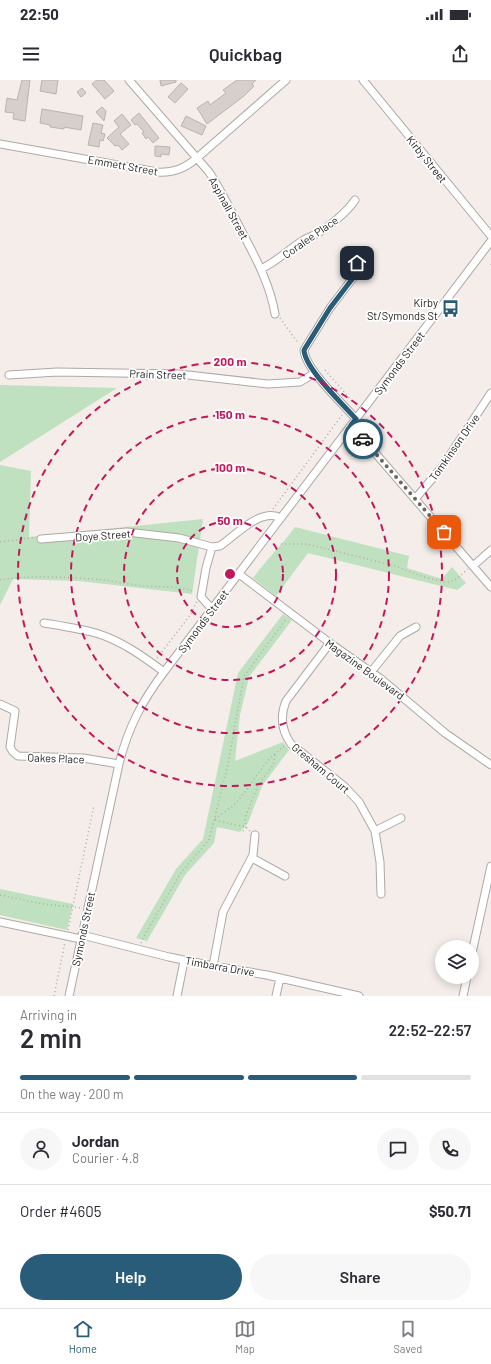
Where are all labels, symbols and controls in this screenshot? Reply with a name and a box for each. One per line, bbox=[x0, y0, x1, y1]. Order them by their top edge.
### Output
text: 22:50 bbox=[20, 5, 59, 23]
icon: menu bbox=[20, 43, 42, 65]
text: Quickbag bbox=[209, 43, 282, 65]
icon: share bbox=[449, 43, 471, 65]
street label: Kirby Street bbox=[404, 133, 450, 185]
street label: Emmett Street bbox=[87, 152, 159, 178]
street label: Aspinall Street bbox=[206, 174, 252, 242]
street label: Coralee Place bbox=[280, 213, 340, 261]
pin bbox=[340, 246, 374, 280]
icon: home bbox=[346, 252, 368, 274]
place label: Kirby St/Symonds St bbox=[367, 296, 438, 322]
bus stop icon: Kirby St/Symonds St bbox=[441, 298, 461, 318]
street label: Symonds Street bbox=[371, 329, 427, 397]
text: 200 m bbox=[214, 354, 246, 368]
street label: Prain Street bbox=[129, 367, 187, 381]
text: 150 m bbox=[215, 407, 245, 421]
street label: Tomkinson Drive bbox=[426, 411, 482, 483]
courier bbox=[343, 419, 383, 459]
icon: car bbox=[352, 428, 374, 450]
text: 100 m bbox=[215, 460, 245, 474]
text: 50 m bbox=[217, 513, 243, 527]
pin bbox=[427, 515, 461, 549]
icon: bag bbox=[433, 521, 455, 543]
street label: Doye Street bbox=[75, 527, 131, 543]
centre of rings bbox=[223, 567, 237, 581]
street label: Symonds Street bbox=[175, 587, 231, 655]
street label: Magazine Boulevard bbox=[323, 636, 407, 702]
street label: Gresham Court bbox=[290, 740, 352, 796]
street label: Oakes Place bbox=[27, 751, 85, 765]
street label: Symonds Street bbox=[69, 891, 97, 967]
map controls bbox=[435, 940, 479, 984]
button: layers bbox=[435, 940, 479, 984]
street label: Timbarra Drive bbox=[184, 954, 256, 978]
text: Arriving in bbox=[20, 1007, 77, 1023]
text: 22:52–22:57 bbox=[389, 1021, 471, 1039]
text: 2 min bbox=[20, 1022, 82, 1053]
text: On the way · 200 m bbox=[20, 1086, 124, 1102]
button: person bbox=[20, 1128, 62, 1170]
button: chat bbox=[377, 1128, 419, 1170]
button: phone bbox=[429, 1128, 471, 1170]
text: Jordan bbox=[72, 1132, 119, 1150]
text: Courier · 4.8 bbox=[72, 1150, 139, 1166]
text: Order #4605 bbox=[20, 1202, 101, 1220]
text: $50.71 bbox=[429, 1202, 471, 1220]
button: Help bbox=[20, 1254, 242, 1300]
button: Share bbox=[250, 1254, 471, 1300]
tab: Home bbox=[69, 1318, 97, 1355]
tab: Map bbox=[234, 1318, 256, 1355]
tab: Saved bbox=[393, 1318, 422, 1355]

